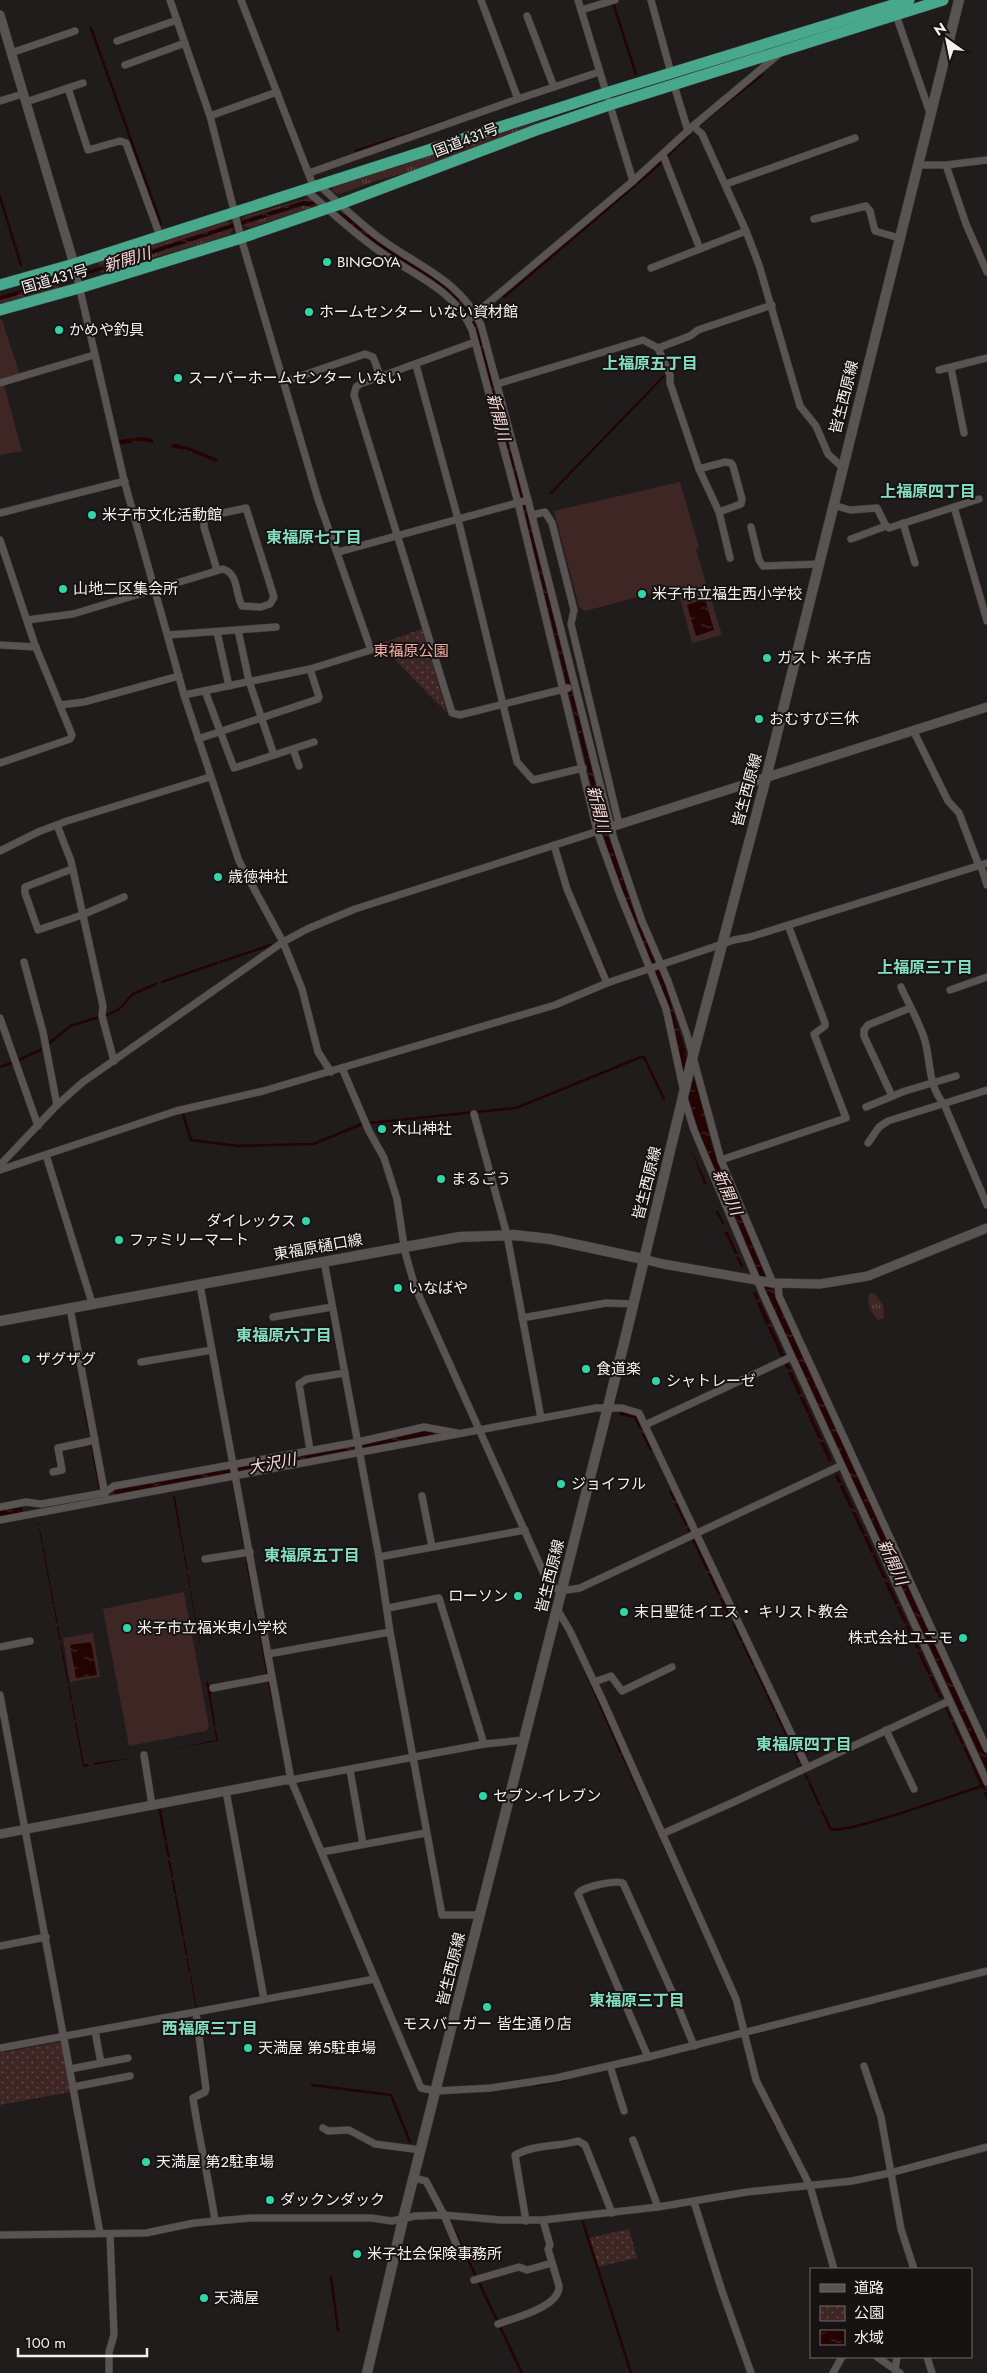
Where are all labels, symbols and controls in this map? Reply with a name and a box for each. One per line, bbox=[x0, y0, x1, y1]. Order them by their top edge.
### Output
north arrow bbox=[922, 15, 972, 65]
text: N bbox=[930, 18, 950, 41]
street label: 国道431号 bbox=[430, 117, 502, 163]
water label: 新開川 bbox=[101, 241, 155, 277]
place label: BINGOYA bbox=[337, 251, 401, 273]
marker: BINGOYA bbox=[321, 256, 333, 268]
street label: 国道431号 bbox=[19, 259, 91, 299]
place label: ホームセンター いない資材館 bbox=[319, 301, 518, 323]
marker: ホームセンター いない資材館 bbox=[303, 306, 315, 318]
place label: かめや釣具 bbox=[69, 319, 144, 341]
marker: かめや釣具 bbox=[53, 324, 65, 336]
district label: 上福原五丁目 bbox=[602, 352, 698, 375]
street label: 皆生西原線 bbox=[824, 358, 864, 436]
place label: スーパーホームセンター いない bbox=[188, 367, 402, 389]
marker: スーパーホームセンター いない bbox=[172, 372, 184, 384]
water label: 新開川 bbox=[481, 391, 516, 445]
district label: 上福原四丁目 bbox=[880, 480, 976, 503]
place label: 米子市文化活動館 bbox=[102, 504, 222, 526]
marker: 米子市文化活動館 bbox=[86, 509, 98, 521]
district label: 東福原七丁目 bbox=[266, 526, 362, 549]
place label: 山地二区集会所 bbox=[73, 578, 178, 600]
marker: 山地二区集会所 bbox=[57, 583, 69, 595]
place label: 米子市立福生西小学校 bbox=[652, 583, 802, 605]
marker: 米子市立福生西小学校 bbox=[636, 588, 648, 600]
park label: 東福原公園 bbox=[373, 640, 449, 662]
place label: ガスト 米子店 bbox=[777, 647, 872, 669]
marker: ガスト 米子店 bbox=[761, 652, 773, 664]
place label: おむすび三休 bbox=[769, 708, 859, 730]
marker: おむすび三休 bbox=[753, 713, 765, 725]
street label: 皆生西原線 bbox=[727, 751, 767, 829]
water label: 新開川 bbox=[582, 783, 616, 837]
place label: 歳徳神社 bbox=[228, 866, 288, 888]
marker: 歳徳神社 bbox=[212, 871, 224, 883]
district label: 上福原三丁目 bbox=[877, 956, 973, 979]
place label: 木山神社 bbox=[392, 1118, 452, 1140]
marker: 木山神社 bbox=[376, 1123, 388, 1135]
street label: 皆生西原線 bbox=[627, 1144, 667, 1222]
water label: 新開川 bbox=[707, 1166, 749, 1221]
place label: まるごう bbox=[451, 1168, 511, 1190]
marker: まるごう bbox=[435, 1173, 447, 1185]
place label: ダイレックス bbox=[206, 1210, 296, 1232]
marker: ダイレックス bbox=[300, 1215, 312, 1227]
street label: 東福原樋口線 bbox=[272, 1228, 364, 1266]
place label: ファミリーマート bbox=[129, 1229, 249, 1251]
marker: ファミリーマート bbox=[113, 1234, 125, 1246]
place label: いなばや bbox=[408, 1277, 468, 1299]
marker: いなばや bbox=[392, 1282, 404, 1294]
district label: 東福原六丁目 bbox=[236, 1324, 332, 1347]
place label: ザグザグ bbox=[36, 1348, 96, 1370]
marker: ザグザグ bbox=[20, 1353, 32, 1365]
place label: 食道楽 bbox=[596, 1358, 641, 1380]
marker: 食道楽 bbox=[580, 1363, 592, 1375]
place label: シャトレーゼ bbox=[666, 1370, 756, 1392]
marker: シャトレーゼ bbox=[650, 1375, 662, 1387]
water label: 大沢川 bbox=[246, 1447, 300, 1479]
place label: ジョイフル bbox=[571, 1473, 646, 1495]
marker: ジョイフル bbox=[555, 1478, 567, 1490]
water label: 新開川 bbox=[872, 1536, 914, 1591]
street label: 皆生西原線 bbox=[530, 1537, 570, 1615]
district label: 東福原五丁目 bbox=[264, 1544, 360, 1567]
place label: ローソン bbox=[448, 1585, 508, 1607]
marker: ローソン bbox=[512, 1590, 524, 1602]
place label: 末日聖徒イエス・ キリスト教会 bbox=[634, 1601, 848, 1623]
marker: 末日聖徒イエス・ キリスト教会 bbox=[618, 1606, 630, 1618]
place label: 米子市立福米東小学校 bbox=[137, 1617, 287, 1639]
marker: 米子市立福米東小学校 bbox=[121, 1622, 133, 1634]
place label: 株式会社ユニモ bbox=[848, 1627, 953, 1649]
marker: 株式会社ユニモ bbox=[957, 1632, 969, 1644]
district label: 東福原四丁目 bbox=[756, 1733, 852, 1756]
place label: セブン-イレブン bbox=[493, 1785, 601, 1807]
marker: セブン-イレブン bbox=[477, 1790, 489, 1802]
street label: 皆生西原線 bbox=[431, 1930, 471, 2008]
district label: 東福原三丁目 bbox=[589, 1989, 685, 2012]
marker: モスバーガー 皆生通り店 bbox=[481, 2001, 493, 2013]
place label: モスバーガー 皆生通り店 bbox=[402, 2013, 572, 2035]
district label: 西福原三丁目 bbox=[162, 2017, 258, 2040]
place label: 天満屋 第5駐車場 bbox=[258, 2037, 376, 2059]
marker: 天満屋 第5駐車場 bbox=[242, 2042, 254, 2054]
place label: 天満屋 第2駐車場 bbox=[156, 2151, 274, 2173]
marker: 天満屋 第2駐車場 bbox=[140, 2156, 152, 2168]
place label: ダックンダック bbox=[280, 2189, 385, 2211]
marker: ダックンダック bbox=[264, 2194, 276, 2206]
place label: 米子社会保険事務所 bbox=[367, 2243, 502, 2265]
marker: 米子社会保険事務所 bbox=[351, 2248, 363, 2260]
legend bbox=[810, 2268, 972, 2358]
text: 道路 bbox=[854, 2277, 884, 2299]
place label: 天満屋 bbox=[214, 2287, 259, 2309]
marker: 天満屋 bbox=[198, 2292, 210, 2304]
text: 公園 bbox=[854, 2302, 884, 2324]
scale bar bbox=[18, 2326, 146, 2358]
text: 水域 bbox=[854, 2327, 884, 2349]
text: 100 m bbox=[25, 2332, 66, 2354]

